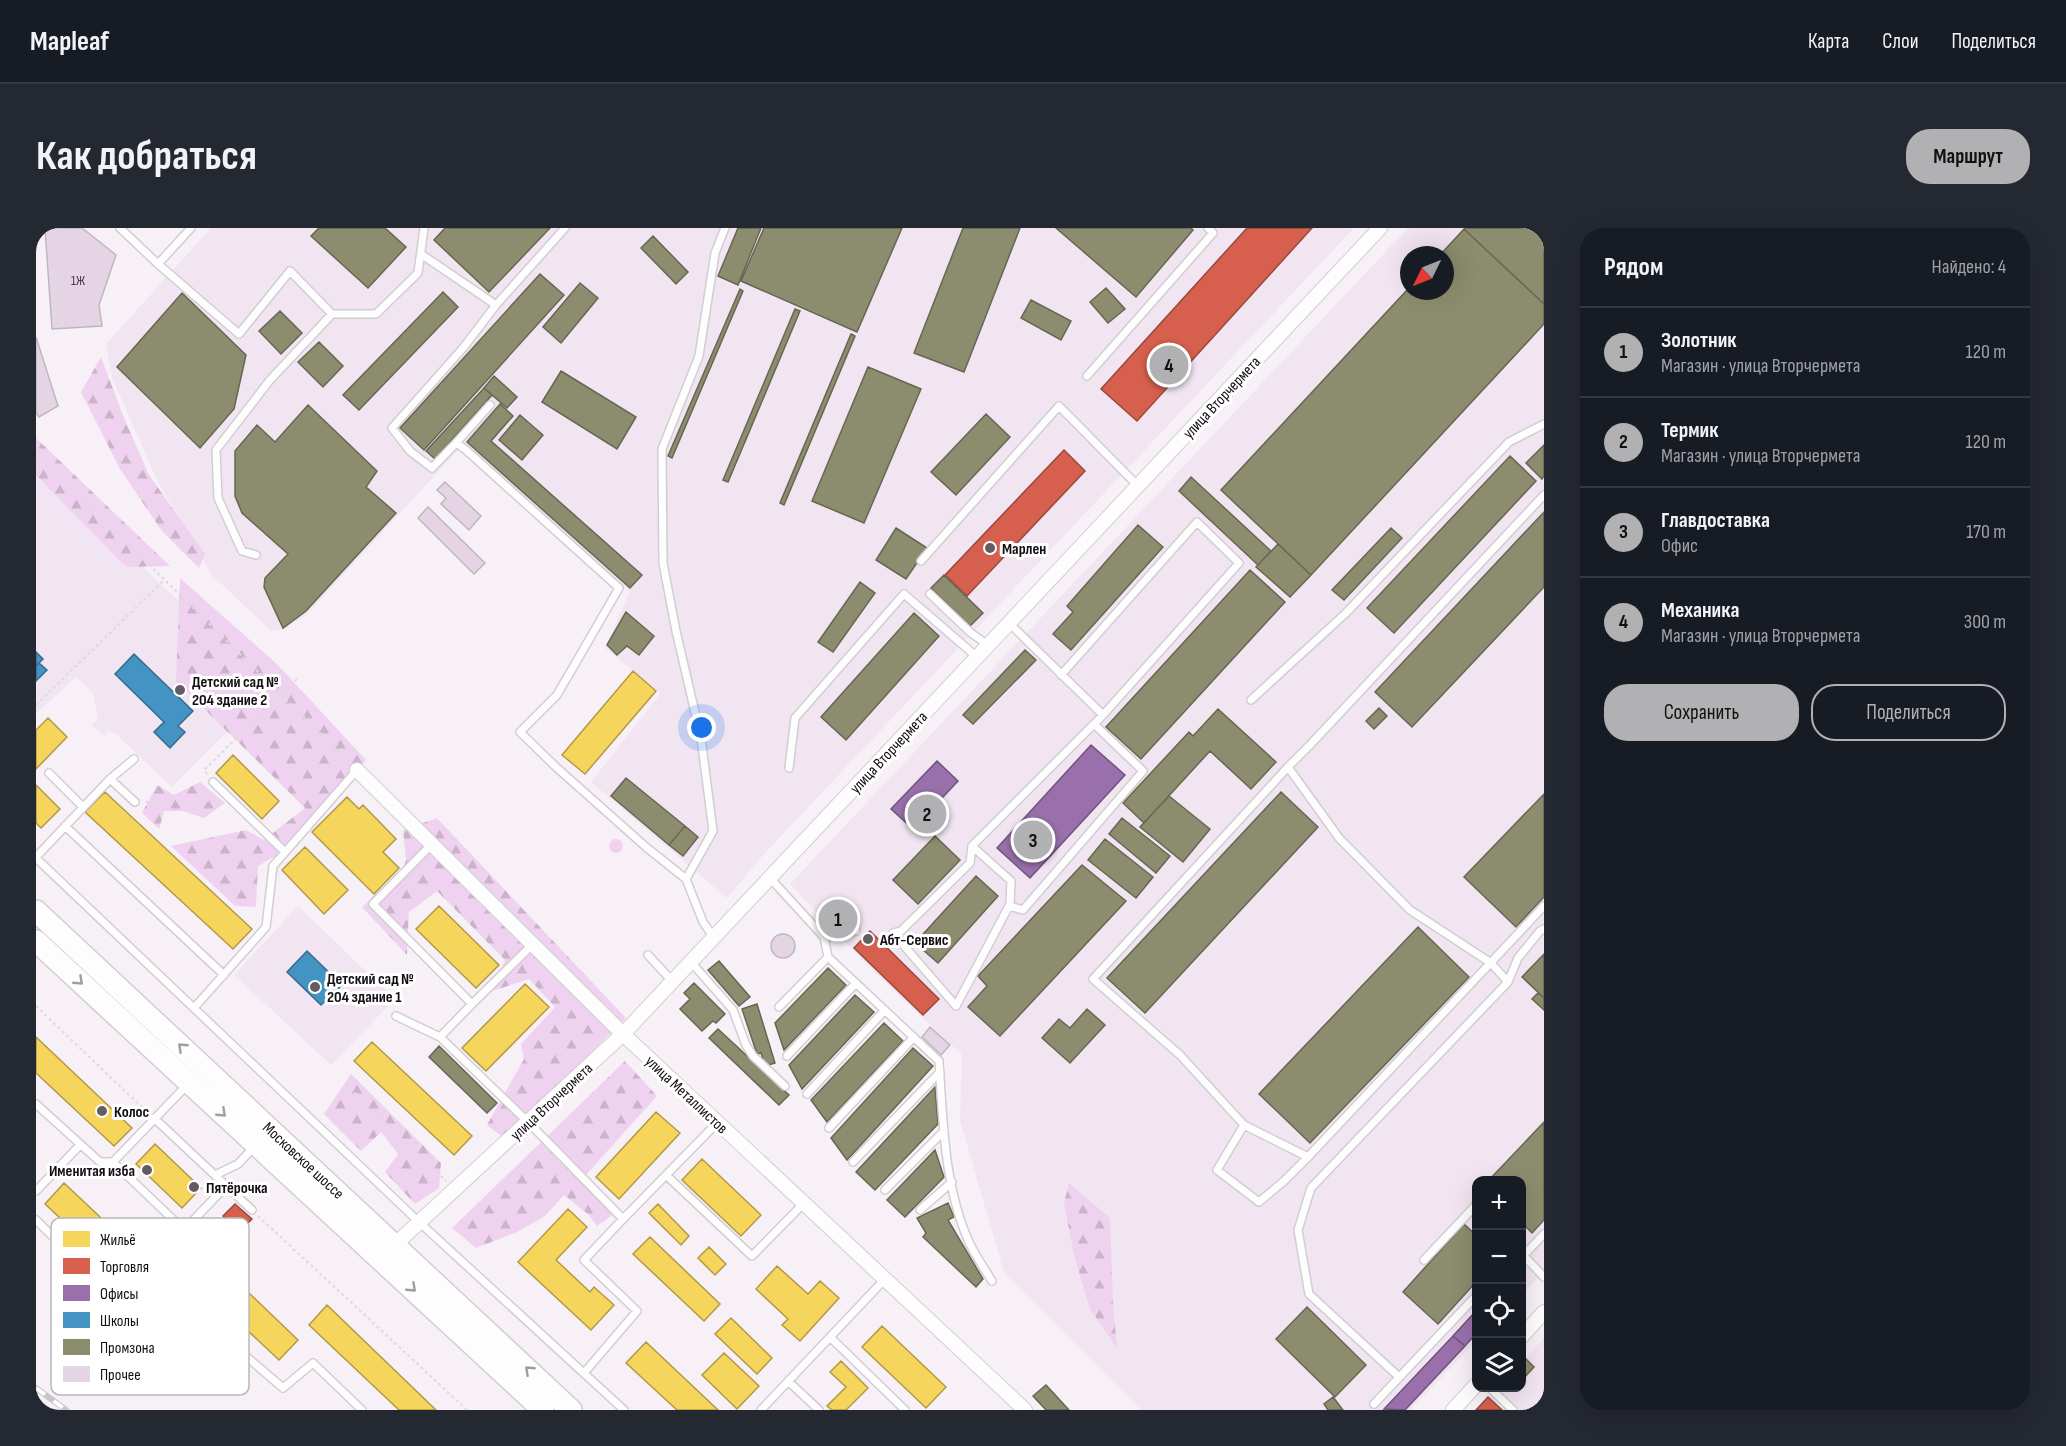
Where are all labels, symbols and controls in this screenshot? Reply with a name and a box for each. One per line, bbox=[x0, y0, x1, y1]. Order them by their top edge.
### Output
text: Mapleaf bbox=[30, 25, 109, 58]
text: Карта bbox=[1808, 29, 1849, 54]
text: Слои bbox=[1882, 29, 1918, 54]
text: Поделиться bbox=[1951, 29, 2036, 54]
button: Маршрут bbox=[1906, 129, 2030, 184]
text: Как добраться bbox=[36, 131, 257, 182]
north arrow bbox=[1400, 246, 1454, 300]
text: Рядом bbox=[1604, 252, 1663, 283]
text: Найдено: 4 bbox=[1932, 255, 2006, 279]
house number: 1Ж bbox=[71, 272, 85, 289]
text: Золотник bbox=[1661, 327, 1737, 354]
text: 1 bbox=[1620, 340, 1627, 364]
text: 120 m bbox=[1966, 340, 2006, 364]
pin: 4 bbox=[1150, 342, 1188, 388]
street label: улица Вторчермета bbox=[1179, 353, 1265, 443]
text: Магазин · улица Вторчермета bbox=[1661, 354, 1860, 378]
text: Термик bbox=[1661, 417, 1718, 444]
text: 2 bbox=[1619, 430, 1628, 454]
text: 120 m bbox=[1966, 430, 2006, 454]
text: Магазин · улица Вторчермета bbox=[1661, 444, 1860, 468]
text: Главдоставка bbox=[1661, 507, 1770, 534]
text: 3 bbox=[1619, 520, 1628, 544]
text: 170 m bbox=[1966, 520, 2006, 544]
text: Офис bbox=[1661, 534, 1698, 558]
place label: Марлен bbox=[1002, 540, 1046, 559]
marker: Марлен bbox=[983, 541, 997, 555]
text: Механика bbox=[1661, 597, 1739, 624]
text: 4 bbox=[1619, 610, 1628, 634]
text: 300 m bbox=[1964, 610, 2006, 634]
text: Магазин · улица Вторчермета bbox=[1661, 624, 1860, 648]
place label: Детский сад № 204 здание 2 bbox=[192, 673, 279, 710]
marker: Детский сад № 204 здание 2 bbox=[173, 683, 187, 697]
button: Сохранить bbox=[1604, 684, 1799, 741]
button: Поделиться bbox=[1811, 684, 2006, 741]
street label: улица Вторчермета bbox=[846, 708, 932, 798]
your location bbox=[687, 713, 716, 742]
pin: 2 bbox=[908, 792, 946, 836]
pin: 3 bbox=[1014, 818, 1052, 862]
pin: 1 bbox=[818, 896, 858, 942]
place label: Абт-Сервис bbox=[879, 931, 949, 950]
marker: Абт-Сервис bbox=[861, 932, 875, 946]
place label: Детский сад № 204 здание 1 bbox=[327, 970, 414, 1007]
one-way arrow bbox=[72, 974, 83, 985]
marker: Детский сад № 204 здание 1 bbox=[308, 980, 322, 994]
one-way arrow bbox=[179, 1043, 189, 1054]
street label: улица Металлистов bbox=[641, 1052, 731, 1138]
street label: улица Вторчермета bbox=[507, 1059, 597, 1145]
place label: Колос bbox=[114, 1103, 150, 1122]
marker: Колос bbox=[95, 1104, 109, 1118]
one-way arrow bbox=[215, 1106, 226, 1117]
street label: Московское шоссе bbox=[258, 1119, 348, 1204]
place label: Именитая изба bbox=[49, 1162, 135, 1181]
marker: Именитая изба bbox=[140, 1163, 154, 1177]
map controls bbox=[1472, 1176, 1526, 1392]
button: + bbox=[1472, 1176, 1526, 1230]
place label: Пятёрочка bbox=[206, 1179, 268, 1198]
marker: Пятёрочка bbox=[187, 1180, 201, 1194]
legend bbox=[51, 1218, 249, 1395]
button: − bbox=[1472, 1230, 1526, 1284]
text: Жильё bbox=[100, 1231, 136, 1250]
text: Торговля bbox=[100, 1258, 149, 1277]
one-way arrow bbox=[405, 1281, 416, 1292]
button: locate bbox=[1472, 1284, 1526, 1338]
text: Офисы bbox=[100, 1285, 138, 1304]
text: Школы bbox=[100, 1312, 139, 1331]
button: layers bbox=[1472, 1338, 1526, 1392]
text: Промзона bbox=[100, 1339, 155, 1358]
text: Прочее bbox=[100, 1366, 141, 1385]
one-way arrow bbox=[525, 1366, 535, 1377]

